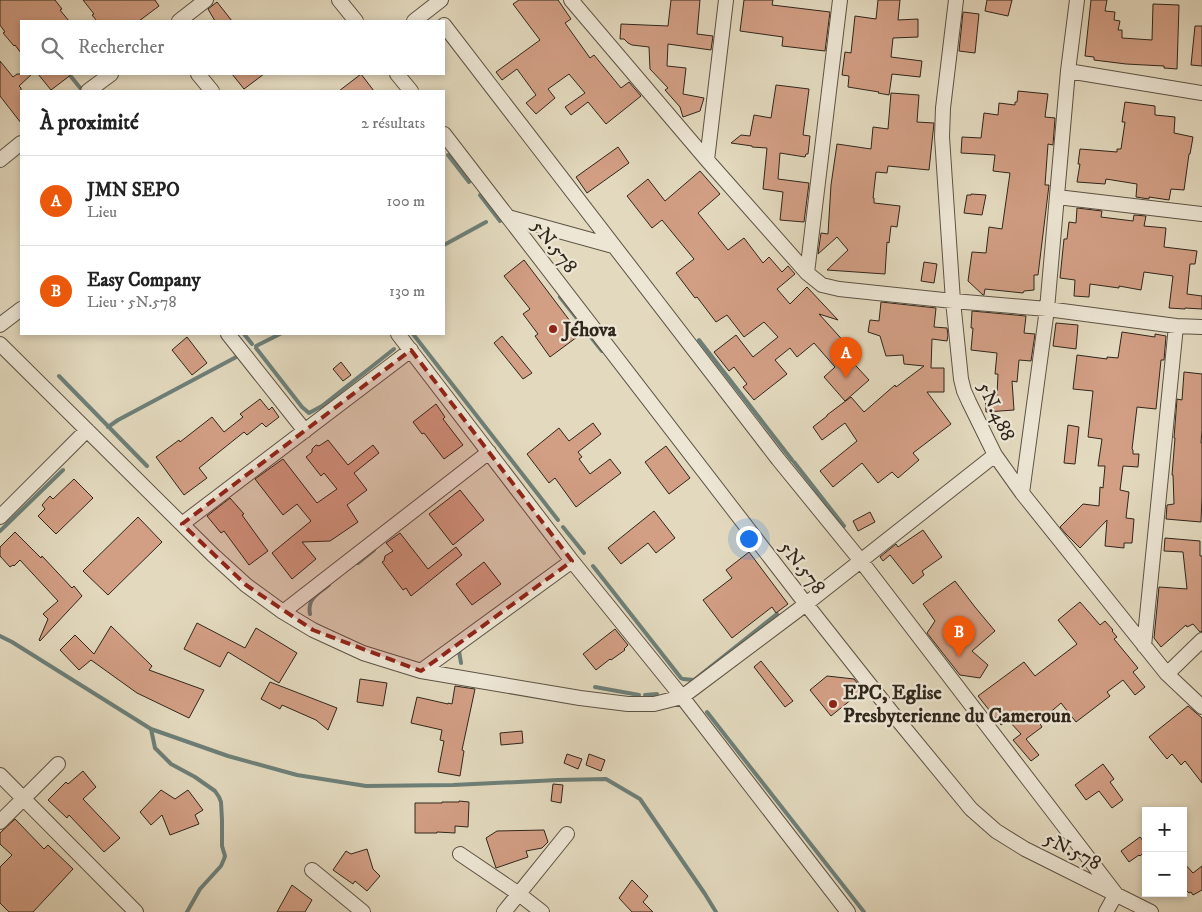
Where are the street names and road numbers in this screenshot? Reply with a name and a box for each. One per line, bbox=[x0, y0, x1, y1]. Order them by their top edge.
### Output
street label: 5N.578 bbox=[525, 215, 582, 279]
street label: 5N.488 bbox=[971, 378, 1020, 445]
street label: 5N.578 bbox=[773, 536, 830, 600]
street label: 5N.578 bbox=[1040, 826, 1105, 876]

